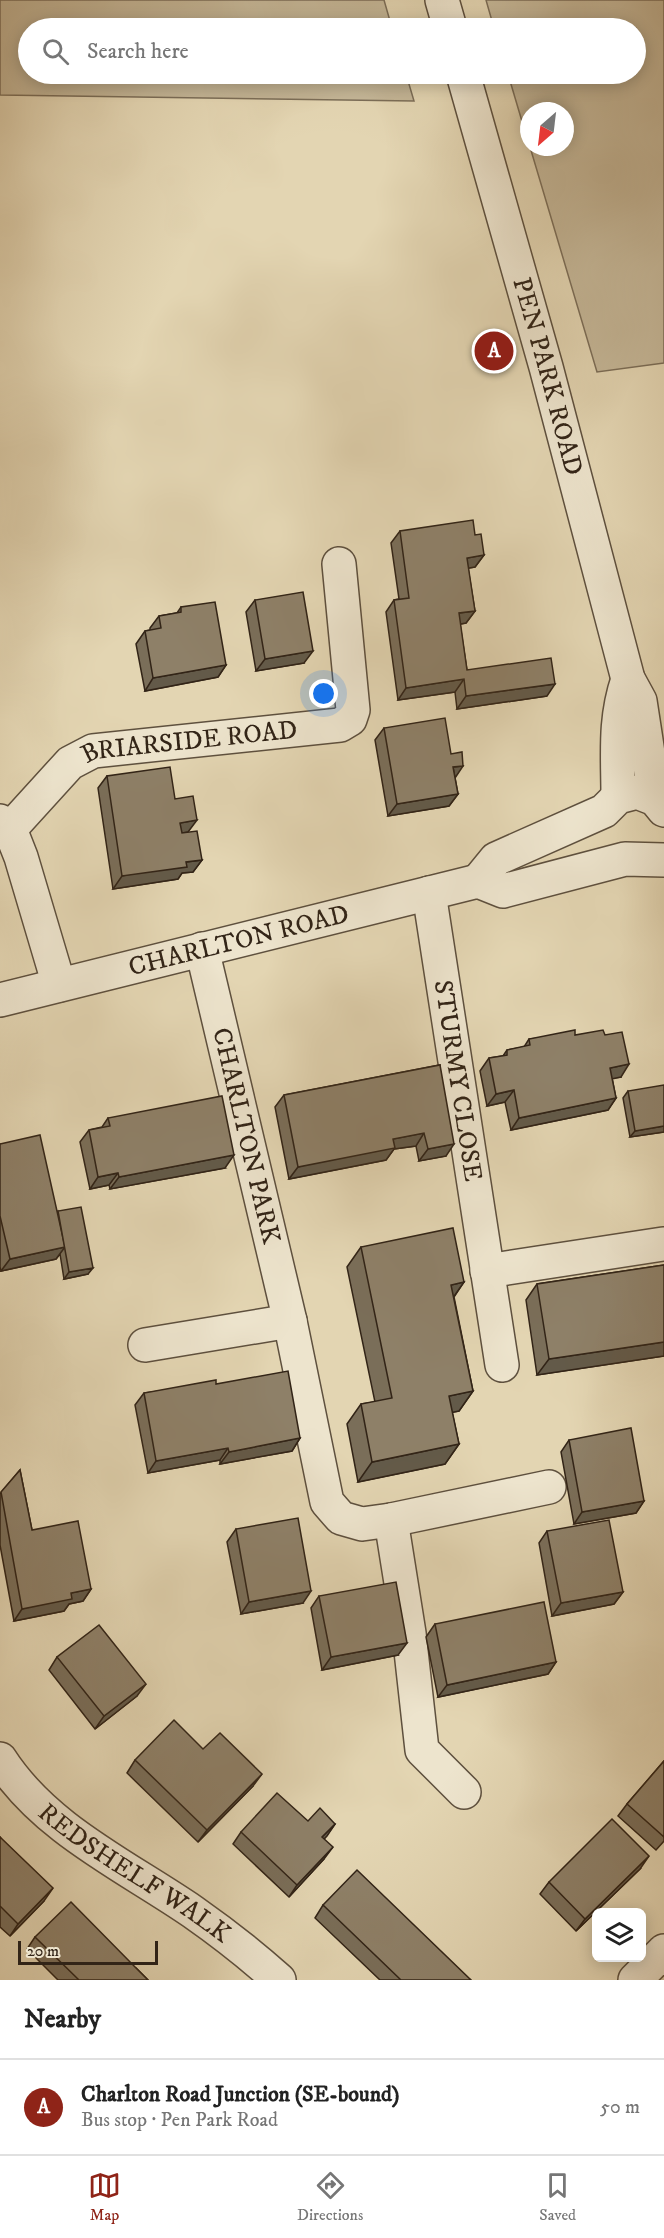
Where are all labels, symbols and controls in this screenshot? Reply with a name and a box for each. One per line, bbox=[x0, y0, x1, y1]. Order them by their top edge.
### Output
search box bbox=[18, 18, 646, 84]
icon: search bbox=[39, 35, 72, 68]
text: Search here bbox=[87, 38, 189, 65]
north arrow bbox=[520, 102, 574, 156]
street label: PEN PARK ROAD bbox=[505, 274, 590, 479]
pin: A bbox=[474, 328, 514, 374]
your location bbox=[309, 679, 338, 708]
street label: BRIARSIDE ROAD bbox=[75, 713, 299, 771]
street label: CHARLTON ROAD bbox=[125, 897, 352, 984]
street label: STURMY CLOSE bbox=[426, 978, 490, 1184]
street label: CHARLTON PARK bbox=[205, 1024, 288, 1248]
street label: REDSHELF WALK bbox=[31, 1796, 238, 1951]
map controls bbox=[592, 1908, 646, 1962]
button: layers bbox=[592, 1908, 646, 1962]
scale bar bbox=[18, 1938, 158, 1966]
text: 20 m bbox=[27, 1941, 59, 1961]
text: Nearby bbox=[24, 2003, 101, 2036]
text: Charlton Road Junction (SE-bound) bbox=[81, 2081, 400, 2108]
text: A bbox=[37, 2095, 50, 2120]
text: 50 m bbox=[600, 2095, 640, 2120]
text: Bus stop · Pen Park Road bbox=[81, 2108, 278, 2133]
tab: Map bbox=[88, 2169, 121, 2225]
tab: Directions bbox=[297, 2169, 363, 2225]
tab: Saved bbox=[539, 2169, 576, 2225]

